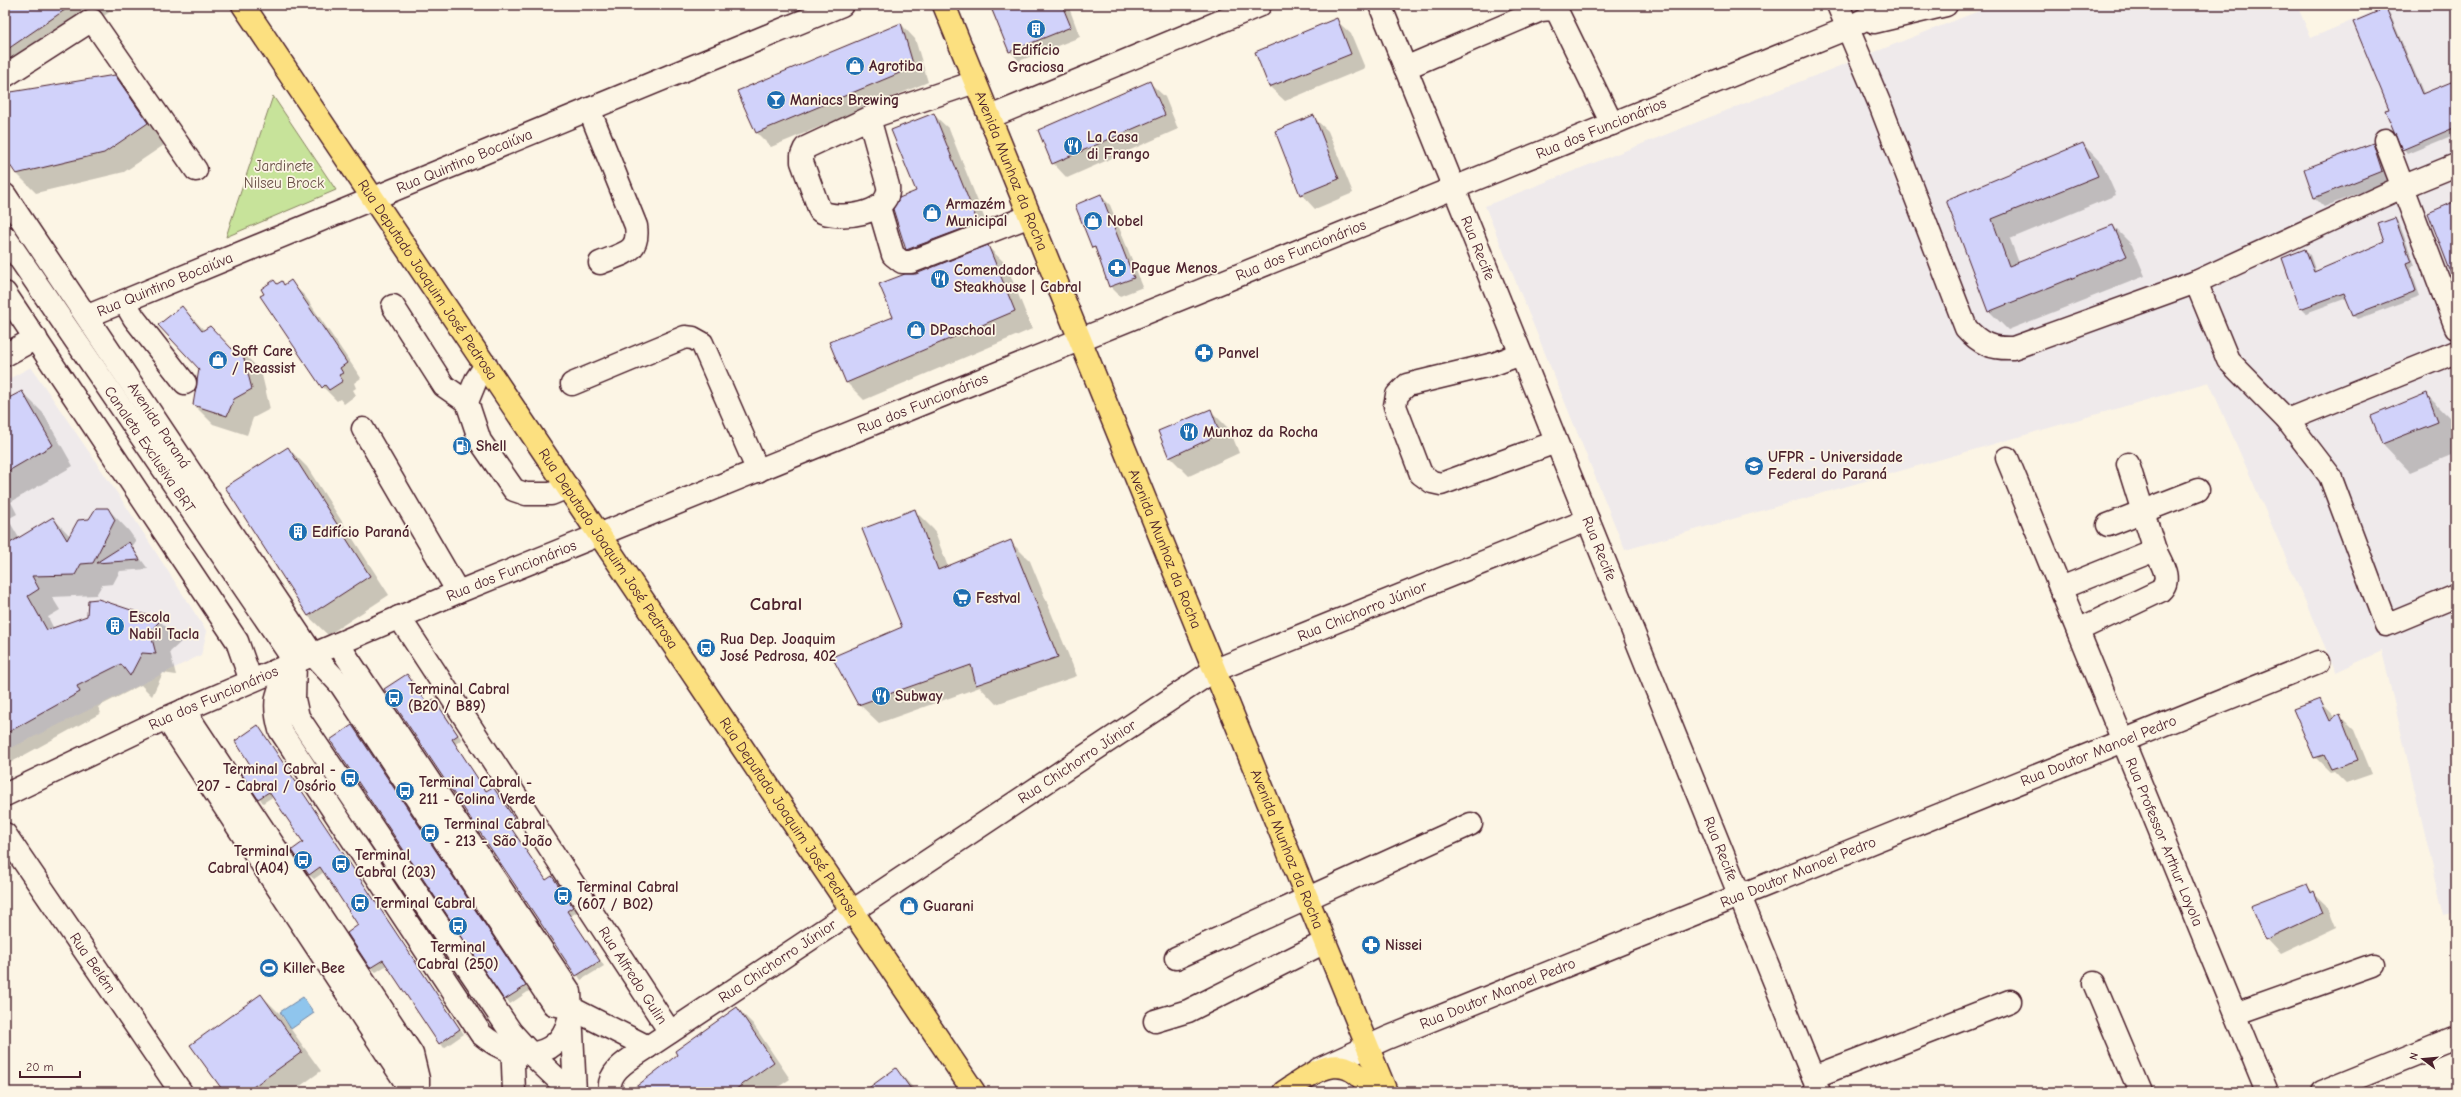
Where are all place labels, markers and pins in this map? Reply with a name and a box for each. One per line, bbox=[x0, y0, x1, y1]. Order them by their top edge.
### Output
building icon: Edifício Graciosa bbox=[1025, 18, 1047, 40]
place label: Edifício Graciosa bbox=[1008, 41, 1064, 76]
shop icon: Agrotiba bbox=[844, 55, 866, 77]
place label: Agrotiba bbox=[869, 57, 923, 75]
bar icon: Maniacs Brewing bbox=[765, 89, 787, 111]
place label: Maniacs Brewing bbox=[790, 91, 899, 109]
place label: La Casa di Frango bbox=[1087, 128, 1150, 163]
restaurant icon: La Casa di Frango bbox=[1062, 135, 1084, 157]
place label: Armazém Municipal bbox=[946, 195, 1007, 230]
shop icon: Armazém Municipal bbox=[921, 202, 943, 224]
shop icon: Nobel bbox=[1082, 210, 1104, 232]
place label: Nobel bbox=[1107, 212, 1143, 230]
pharmacy icon: Pague Menos bbox=[1106, 257, 1128, 279]
place label: Pague Menos bbox=[1131, 259, 1217, 277]
place label: Comendador Steakhouse | Cabral bbox=[954, 261, 1081, 296]
restaurant icon: Comendador Steakhouse | Cabral bbox=[929, 268, 951, 290]
shop icon: DPaschoal bbox=[905, 319, 927, 341]
place label: DPaschoal bbox=[930, 321, 996, 339]
place label: Soft Care / Reassist bbox=[232, 342, 296, 377]
pharmacy icon: Panvel bbox=[1193, 342, 1215, 364]
place label: Panvel bbox=[1218, 344, 1259, 362]
shop icon: Soft Care / Reassist bbox=[207, 349, 229, 371]
restaurant icon: Munhoz da Rocha bbox=[1178, 421, 1200, 443]
place label: Munhoz da Rocha bbox=[1203, 423, 1318, 441]
fuel station icon: Shell bbox=[451, 435, 473, 457]
place label: Shell bbox=[476, 437, 507, 455]
place label: UFPR - Universidade Federal do Paraná bbox=[1768, 448, 1903, 483]
school or university icon: UFPR - Universidade Federal do Paraná bbox=[1743, 455, 1765, 477]
building icon: Edifício Paraná bbox=[287, 521, 309, 543]
place label: Edifício Paraná bbox=[312, 523, 410, 541]
supermarket icon: Festval bbox=[951, 587, 973, 609]
place label: Festval bbox=[976, 589, 1021, 607]
place label: Escola Nabil Tacla bbox=[129, 608, 199, 643]
building icon: Escola Nabil Tacla bbox=[104, 615, 126, 637]
place label: Rua Dep. Joaquim José Pedrosa, 402 bbox=[720, 630, 836, 665]
bus stop icon: Rua Dep. Joaquim José Pedrosa, 402 bbox=[695, 637, 717, 659]
place label: Terminal Cabral (B20 / B89) bbox=[408, 680, 510, 715]
restaurant icon: Subway bbox=[870, 685, 892, 707]
bus stop icon: Terminal Cabral (B20 / B89) bbox=[383, 687, 405, 709]
place label: Subway bbox=[895, 687, 943, 705]
place label: Terminal Cabral - 207 - Cabral / Osório bbox=[197, 760, 336, 795]
bus stop icon: Terminal Cabral - 207 - Cabral / Osório bbox=[339, 767, 361, 789]
place label: Terminal Cabral - 211 - Colina Verde bbox=[419, 773, 535, 808]
bus stop icon: Terminal Cabral - 211 - Colina Verde bbox=[394, 780, 416, 802]
place label: Terminal Cabral - 213 - São João bbox=[444, 815, 552, 850]
bus stop icon: Terminal Cabral - 213 - São João bbox=[419, 822, 441, 844]
place label: Terminal Cabral (A04) bbox=[208, 842, 289, 877]
place label: Terminal Cabral (203) bbox=[355, 846, 436, 881]
bus stop icon: Terminal Cabral (A04) bbox=[292, 849, 314, 871]
bus stop icon: Terminal Cabral (203) bbox=[330, 853, 352, 875]
place label: Terminal Cabral (607 / B02) bbox=[577, 878, 679, 913]
bus stop icon: Terminal Cabral (607 / B02) bbox=[552, 885, 574, 907]
bus stop icon: Terminal Cabral bbox=[349, 892, 371, 914]
place label: Terminal Cabral bbox=[374, 894, 476, 912]
shop icon: Guarani bbox=[898, 895, 920, 917]
place label: Guarani bbox=[923, 897, 974, 915]
bus stop icon: Terminal Cabral (250) bbox=[447, 915, 469, 937]
pharmacy icon: Nissei bbox=[1360, 934, 1382, 956]
place label: Nissei bbox=[1385, 936, 1422, 954]
place label: Terminal Cabral (250) bbox=[417, 938, 499, 973]
sports icon: Killer Bee bbox=[258, 957, 280, 979]
place label: Killer Bee bbox=[283, 959, 345, 977]

